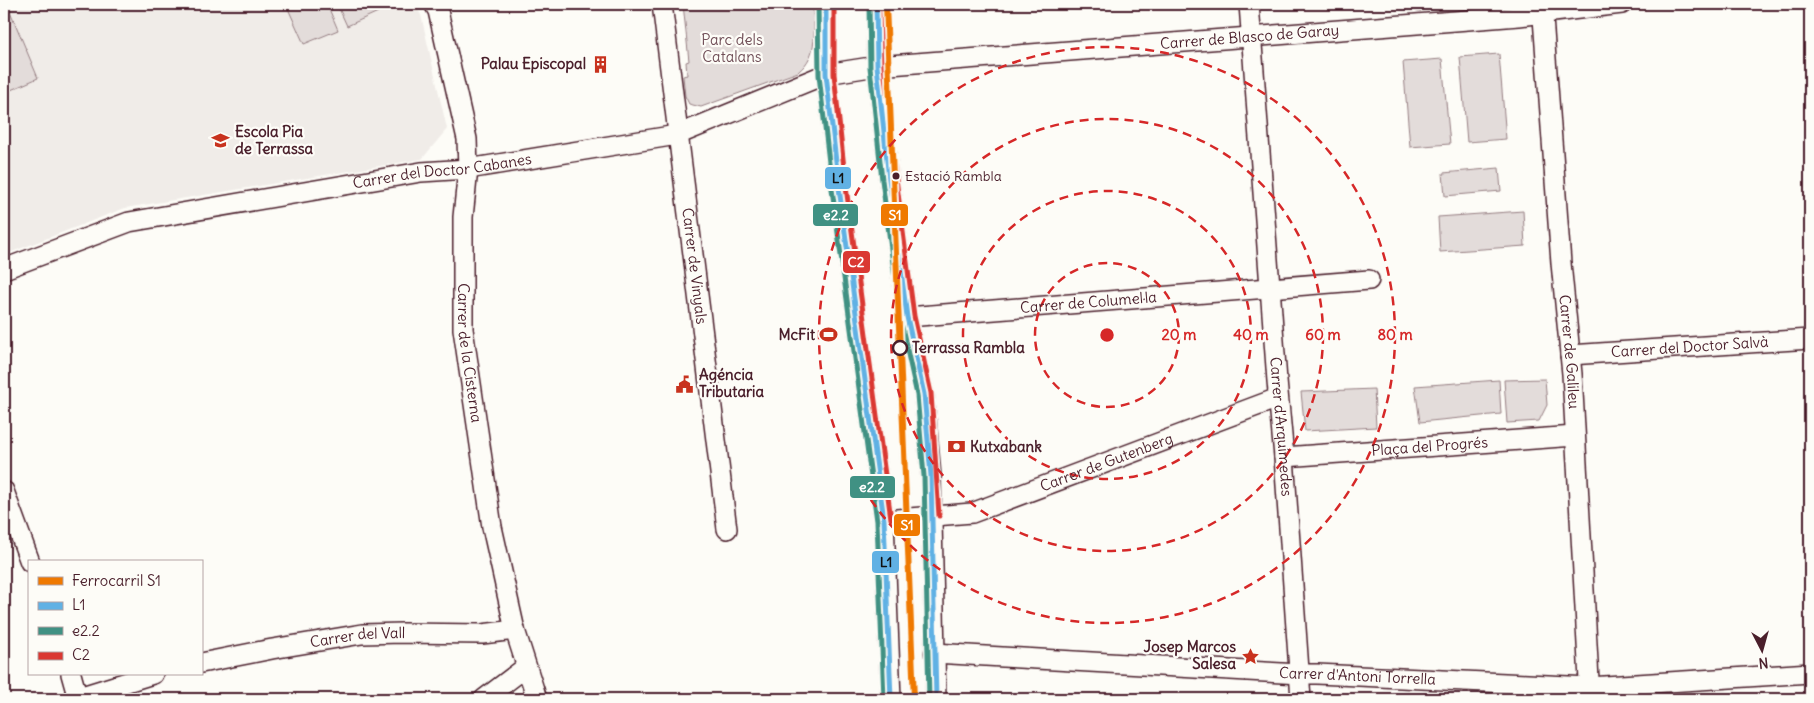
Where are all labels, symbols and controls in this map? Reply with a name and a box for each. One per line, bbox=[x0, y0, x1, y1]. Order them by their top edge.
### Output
street label: Carrer de Blasco de Garay bbox=[1159, 20, 1340, 53]
park label: Parc dels Catalans bbox=[701, 30, 763, 66]
place label: Palau Episcopal bbox=[481, 54, 586, 74]
building icon: Palau Episcopal bbox=[590, 54, 610, 74]
place label: Escola Pia de Terrassa bbox=[235, 122, 314, 158]
school or university icon: Escola Pia de Terrassa bbox=[211, 131, 231, 151]
street label: Carrer del Doctor Cabanes bbox=[351, 149, 533, 193]
line badge: L1 bbox=[824, 166, 852, 190]
place label: Estació Rambla bbox=[905, 167, 1002, 185]
text: L1 bbox=[832, 169, 844, 187]
marker: Estació Rambla bbox=[891, 171, 901, 181]
line badge: e2.2 bbox=[812, 203, 859, 227]
line badge: S1 bbox=[880, 203, 909, 227]
text: e2.2 bbox=[823, 206, 849, 224]
text: S1 bbox=[888, 206, 902, 224]
street label: Carrer de Vinyals bbox=[678, 207, 712, 325]
line badge: C2 bbox=[842, 250, 871, 274]
text: C2 bbox=[848, 253, 865, 271]
street label: Carrer de la Cisterna bbox=[454, 283, 487, 424]
street label: Carrer de Columel·la bbox=[1019, 287, 1158, 317]
street label: Carrer de Galileu bbox=[1555, 294, 1584, 410]
place label: McFit bbox=[778, 325, 816, 344]
sports icon: McFit bbox=[819, 325, 839, 345]
text: 20 m bbox=[1162, 325, 1196, 344]
text: 40 m bbox=[1233, 325, 1269, 344]
text: 60 m bbox=[1305, 325, 1341, 344]
text: 80 m bbox=[1377, 325, 1413, 344]
centre of rings bbox=[1098, 326, 1116, 344]
street label: Carrer del Doctor Salvà bbox=[1610, 332, 1769, 361]
place label: Terrassa Rambla bbox=[912, 338, 1025, 357]
marker: Terrassa Rambla bbox=[892, 340, 908, 356]
street label: Carrer d'Arquímedes bbox=[1266, 356, 1297, 497]
place label: Agéncia Tributaria bbox=[699, 365, 764, 401]
public building icon: Agéncia Tributaria bbox=[675, 374, 695, 394]
street label: Carrer de Gutenberg bbox=[1037, 428, 1175, 496]
street label: Plaça del Progrés bbox=[1371, 432, 1489, 460]
bank icon: Kutxabank bbox=[946, 437, 966, 457]
place label: Kutxabank bbox=[970, 437, 1042, 456]
line badge: e2.2 bbox=[849, 475, 896, 499]
text: e2.2 bbox=[859, 478, 885, 496]
line badge: S1 bbox=[893, 513, 921, 537]
text: S1 bbox=[900, 516, 914, 534]
line badge: L1 bbox=[871, 550, 900, 574]
text: L1 bbox=[880, 553, 892, 571]
legend bbox=[28, 560, 202, 676]
text: Ferrocarril S1 bbox=[72, 571, 161, 590]
text: L1 bbox=[72, 595, 86, 614]
text: e2.2 bbox=[72, 621, 100, 640]
street label: Carrer del Vall bbox=[309, 623, 405, 652]
north arrow bbox=[1736, 626, 1786, 676]
place label: Josep Marcos Salesa bbox=[1144, 637, 1236, 673]
text: C2 bbox=[72, 645, 90, 664]
place icon: Josep Marcos Salesa bbox=[1240, 646, 1260, 666]
text: N bbox=[1758, 653, 1769, 672]
street label: Carrer d'Antoni Torrella bbox=[1278, 663, 1437, 689]

